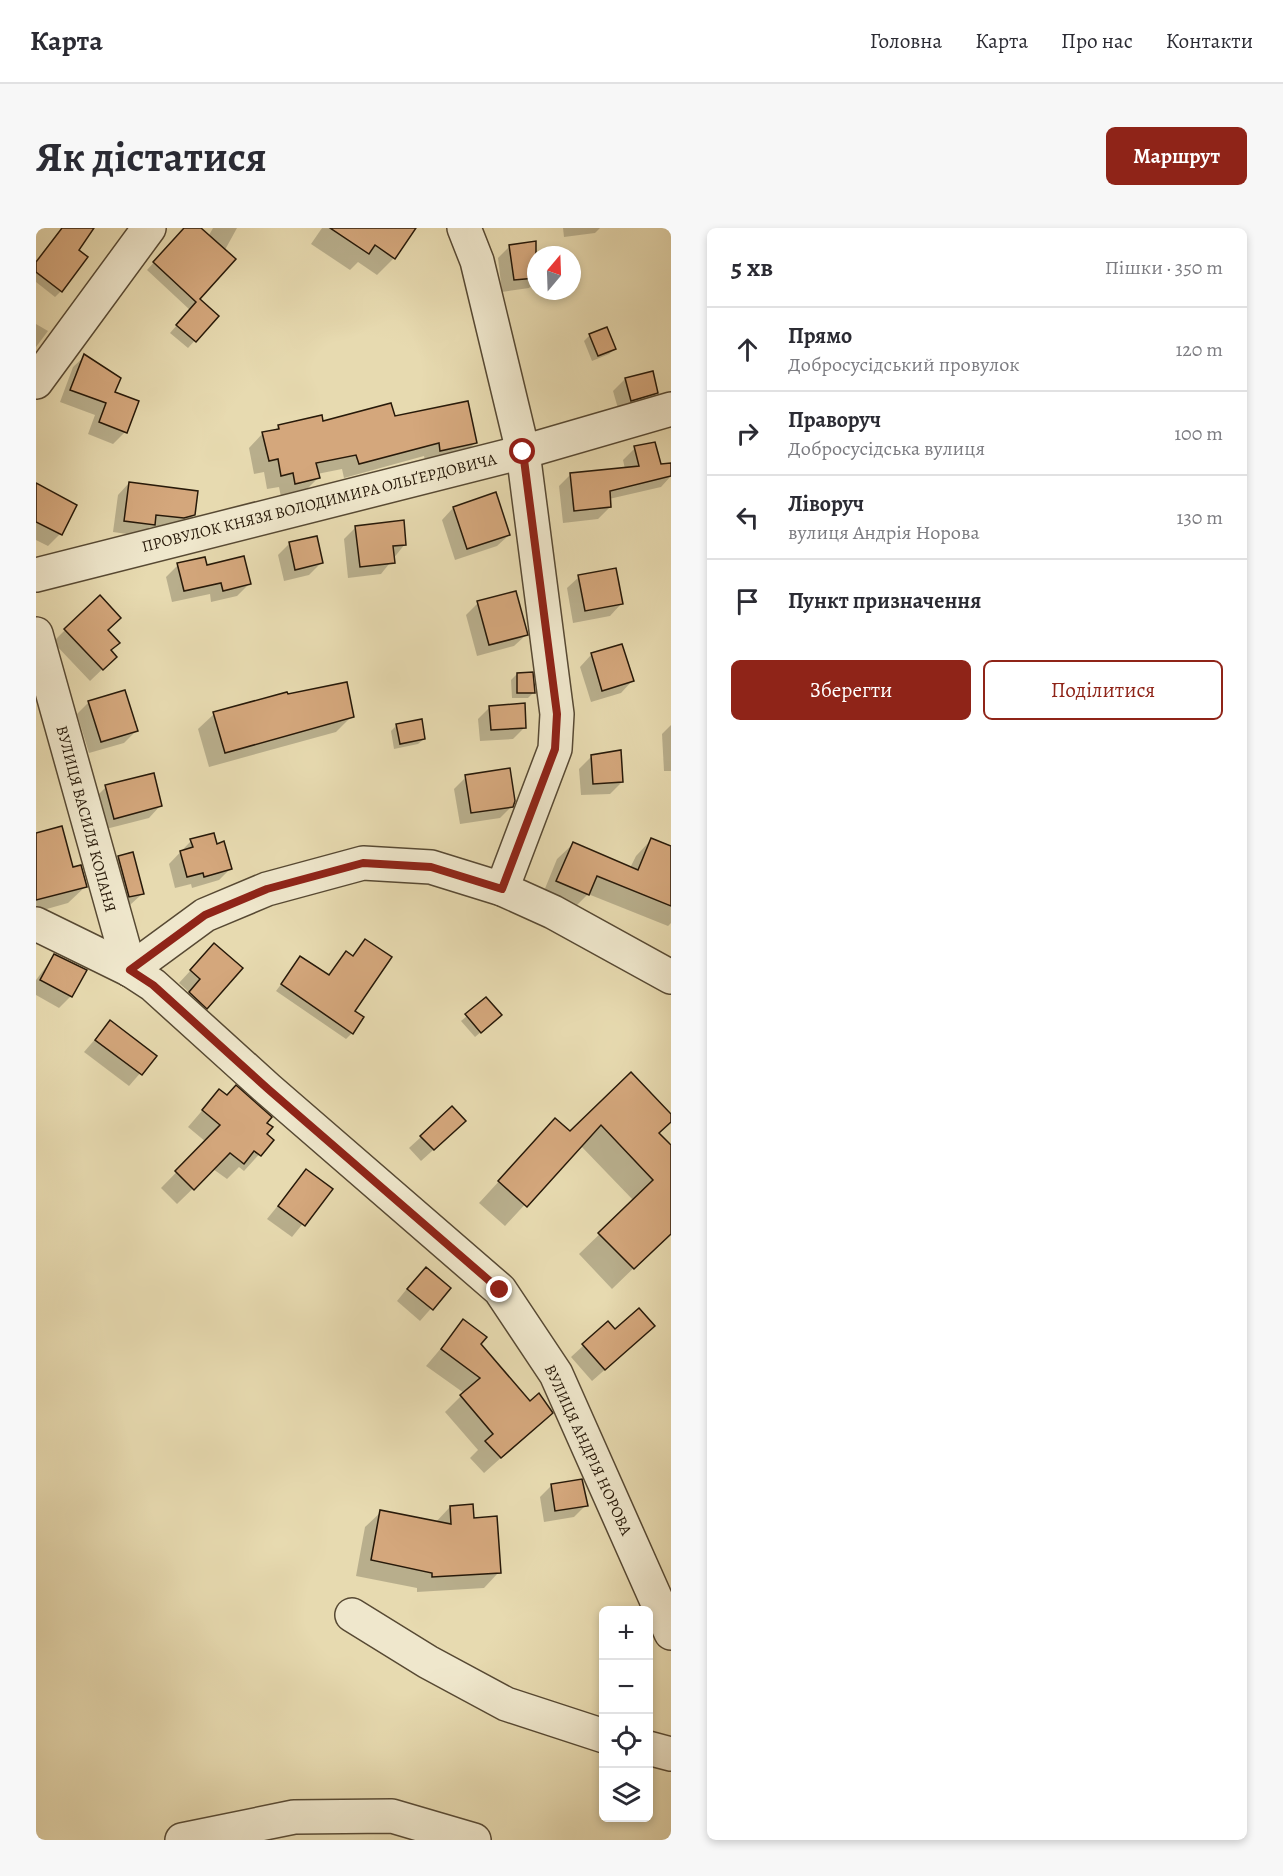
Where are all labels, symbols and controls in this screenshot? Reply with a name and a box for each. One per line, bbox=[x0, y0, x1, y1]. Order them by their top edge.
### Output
text: Карта bbox=[30, 22, 103, 60]
text: Головна bbox=[870, 27, 942, 55]
text: Карта bbox=[975, 27, 1028, 55]
text: Про нас bbox=[1061, 27, 1133, 55]
text: Контакти bbox=[1166, 27, 1253, 55]
button: Маршрут bbox=[1106, 127, 1247, 185]
text: Як дістатися bbox=[36, 128, 267, 185]
north arrow bbox=[527, 246, 581, 300]
text: 5 хв bbox=[731, 250, 773, 285]
text: Пішки · 350 m bbox=[1105, 254, 1223, 281]
text: Прямо bbox=[788, 321, 852, 351]
icon: ahead bbox=[731, 333, 764, 366]
text: 120 m bbox=[1175, 336, 1223, 363]
text: Добросусідський провулок bbox=[788, 351, 1020, 378]
text: Праворуч bbox=[788, 405, 881, 435]
icon: right bbox=[731, 417, 764, 450]
text: 100 m bbox=[1174, 420, 1223, 447]
text: Добросусідська вулиця bbox=[788, 435, 985, 462]
route start bbox=[509, 438, 535, 464]
street label: ПРОВУЛОК КНЯЗЯ ВОЛОДИМИРА ОЛЬҐЕРДОВИЧА bbox=[139, 448, 499, 558]
text: Ліворуч bbox=[788, 489, 864, 519]
icon: left bbox=[731, 501, 764, 534]
text: 130 m bbox=[1177, 504, 1223, 531]
text: вулиця Андрія Норова bbox=[788, 519, 980, 546]
icon: arrive bbox=[731, 585, 764, 618]
text: Пункт призначення bbox=[788, 586, 981, 616]
button: Зберегти bbox=[731, 660, 971, 720]
button: Поділитися bbox=[983, 660, 1223, 720]
street label: ВУЛИЦЯ ВАСИЛЯ КОПАНЯ bbox=[50, 723, 122, 915]
route end bbox=[486, 1276, 512, 1302]
street label: ВУЛИЦЯ АНДРІЯ НОРОВА bbox=[539, 1361, 638, 1540]
map controls bbox=[599, 1606, 653, 1822]
button: + bbox=[599, 1606, 653, 1660]
button: − bbox=[599, 1660, 653, 1714]
button: locate bbox=[599, 1714, 653, 1768]
button: layers bbox=[599, 1768, 653, 1822]

